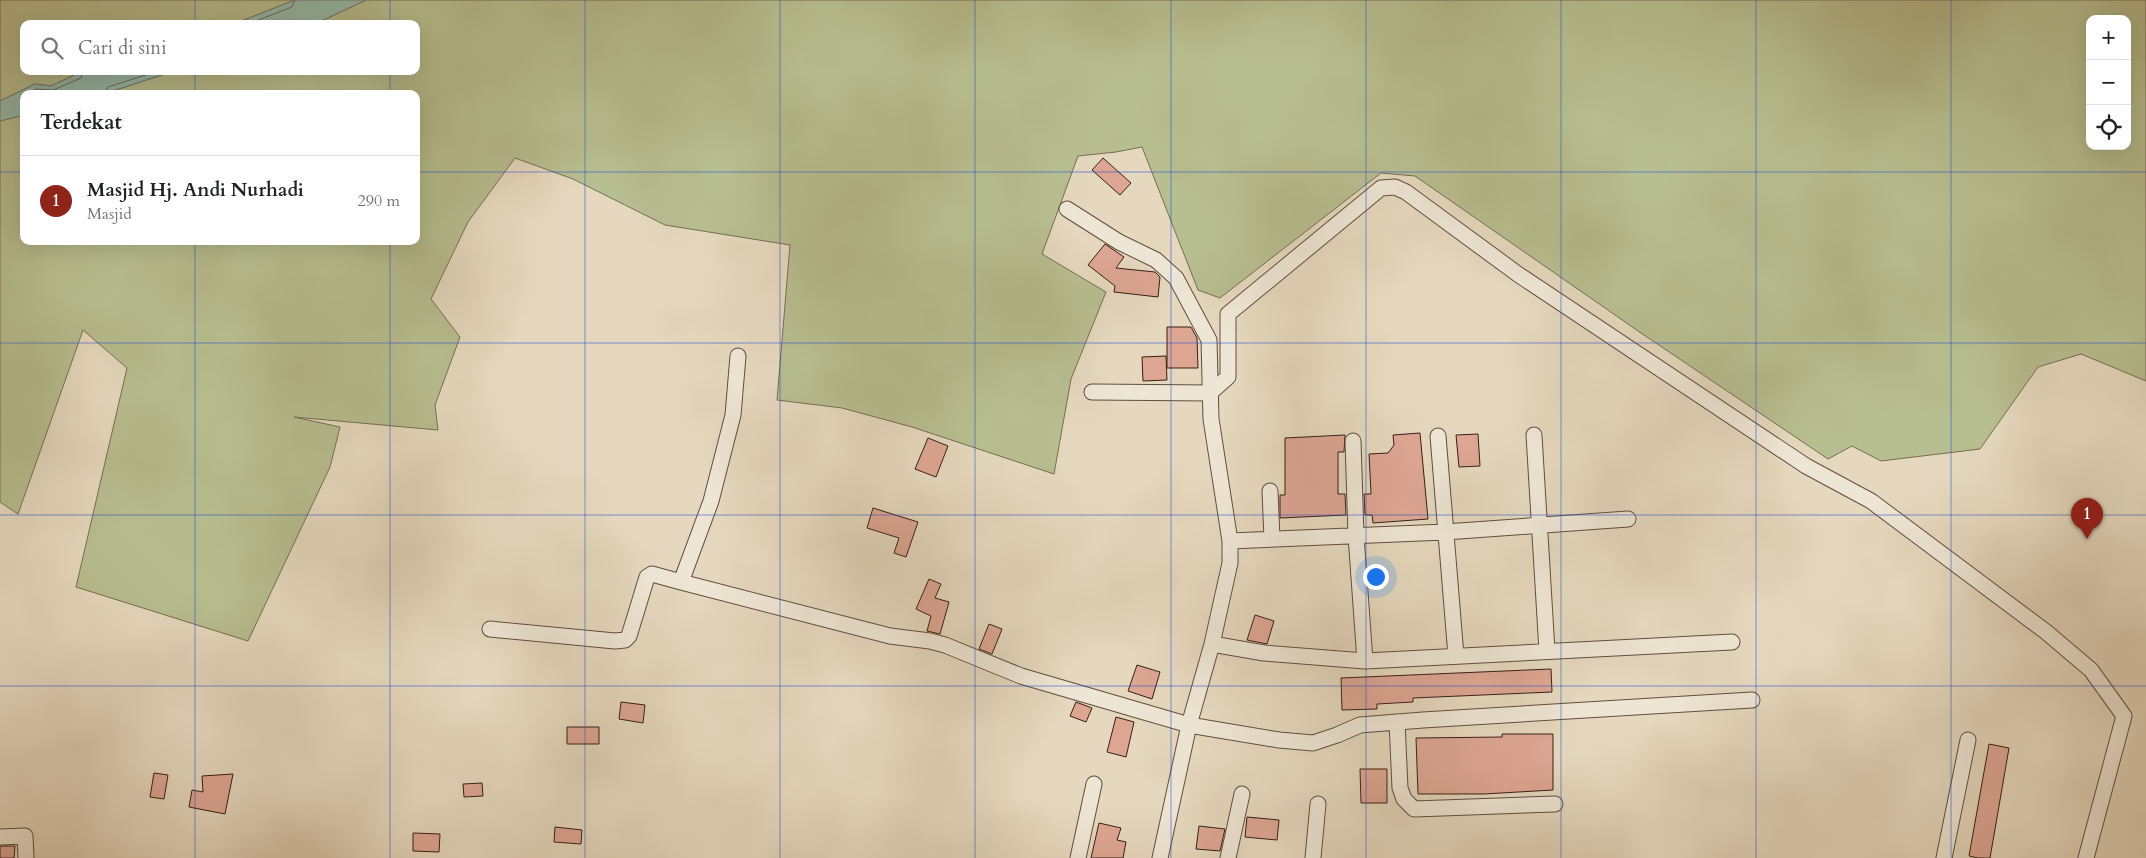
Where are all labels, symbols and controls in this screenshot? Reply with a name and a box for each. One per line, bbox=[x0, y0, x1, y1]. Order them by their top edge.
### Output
map controls bbox=[2086, 15, 2131, 150]
button: + bbox=[2086, 15, 2131, 60]
search box bbox=[20, 20, 420, 75]
icon: search bbox=[38, 34, 66, 62]
text: Cari di sini bbox=[78, 35, 167, 61]
button: − bbox=[2086, 60, 2131, 105]
button: locate bbox=[2086, 105, 2131, 150]
text: Terdekat bbox=[40, 108, 122, 137]
text: Masjid Hj. Andi Nurhadi bbox=[87, 177, 304, 203]
text: 1 bbox=[52, 190, 60, 212]
text: 290 m bbox=[358, 190, 400, 212]
text: Masjid bbox=[87, 203, 132, 225]
pin: 1 bbox=[2071, 498, 2103, 539]
your location bbox=[1363, 564, 1389, 590]

